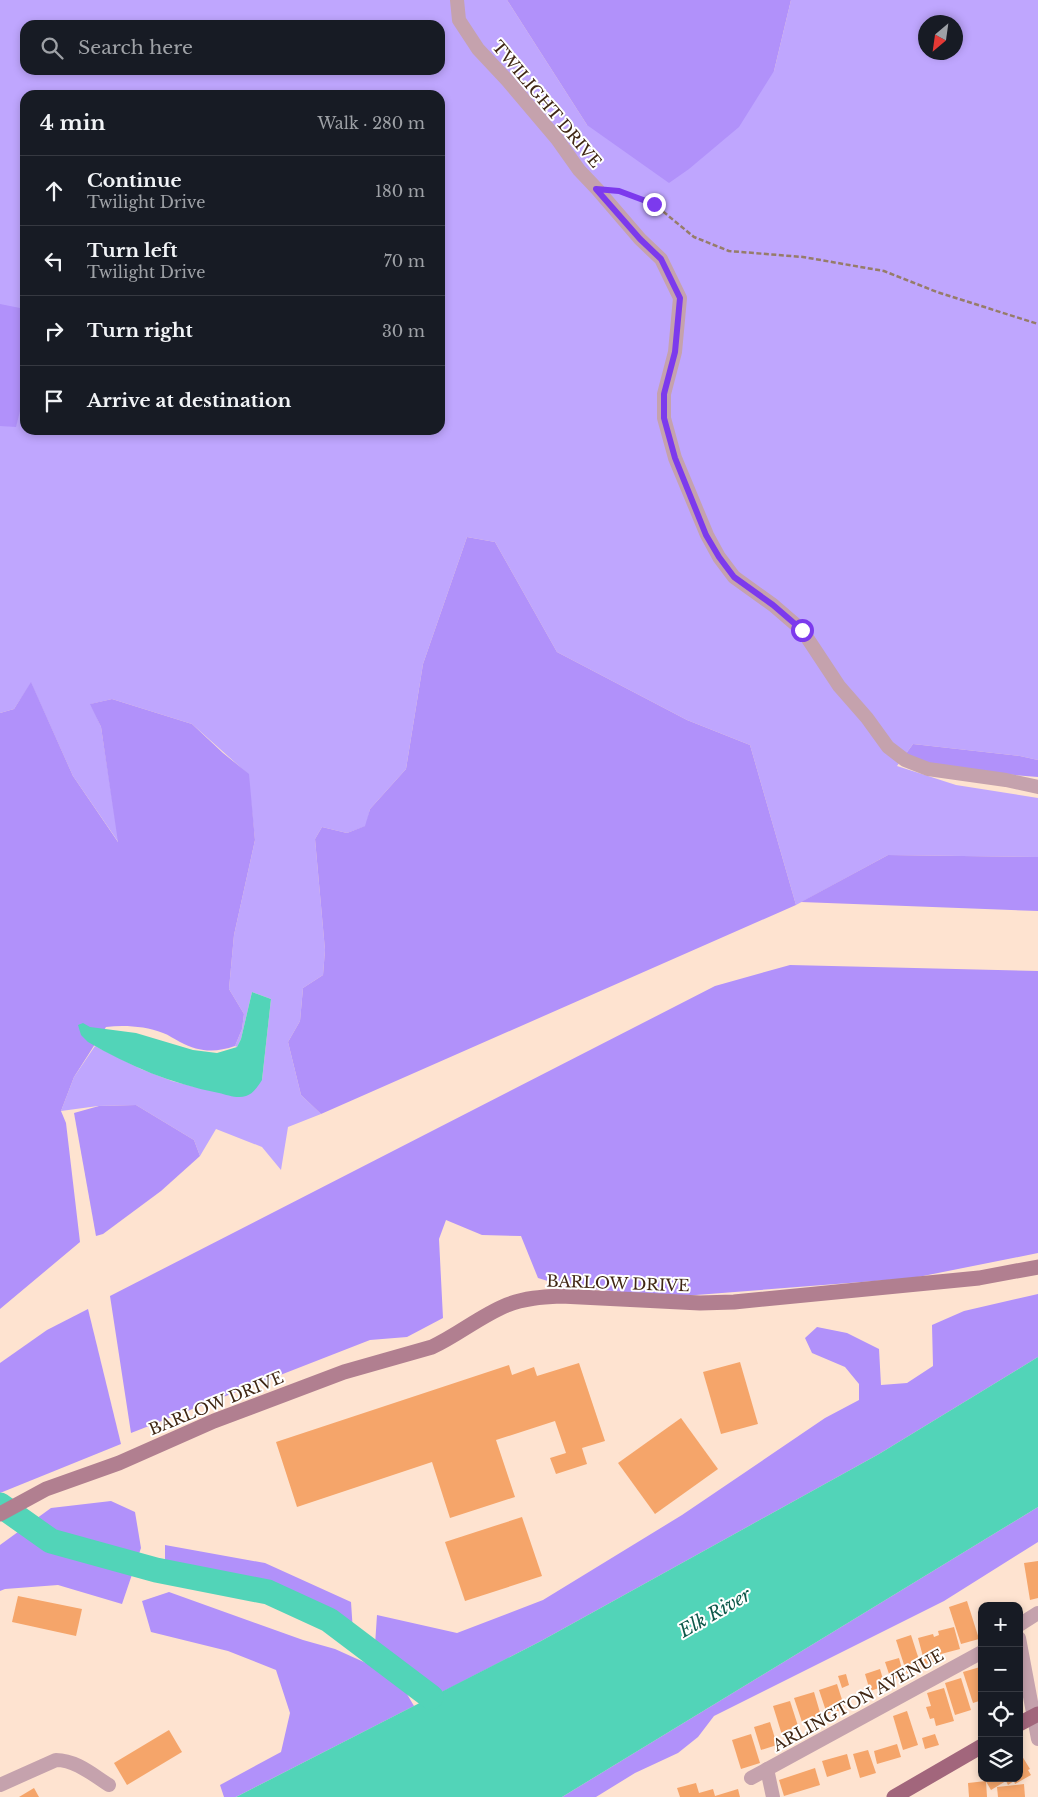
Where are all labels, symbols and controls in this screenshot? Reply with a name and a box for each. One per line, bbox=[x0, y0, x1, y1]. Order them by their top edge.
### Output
north arrow bbox=[918, 15, 963, 60]
search box bbox=[20, 20, 445, 75]
icon: search bbox=[38, 34, 66, 62]
text: Search here bbox=[78, 36, 193, 59]
street label: TWILIGHT DRIVE bbox=[488, 37, 606, 171]
text: 4 min bbox=[40, 110, 106, 136]
text: Walk · 280 m bbox=[317, 113, 425, 133]
text: Continue bbox=[87, 169, 182, 192]
icon: ahead bbox=[40, 177, 68, 205]
text: 180 m bbox=[375, 181, 425, 201]
text: Twilight Drive bbox=[87, 192, 205, 212]
route end bbox=[643, 193, 666, 216]
text: Turn left bbox=[87, 239, 178, 262]
icon: left bbox=[40, 247, 68, 275]
text: 70 m bbox=[384, 251, 425, 271]
text: Twilight Drive bbox=[87, 262, 205, 282]
icon: right bbox=[40, 317, 68, 345]
text: Turn right bbox=[87, 319, 193, 342]
text: 30 m bbox=[382, 321, 425, 341]
icon: arrive bbox=[40, 387, 68, 415]
text: Arrive at destination bbox=[87, 389, 291, 412]
route start bbox=[791, 619, 814, 642]
street label: BARLOW DRIVE bbox=[546, 1271, 690, 1295]
street label: BARLOW DRIVE bbox=[146, 1367, 286, 1439]
water label: Elk River bbox=[674, 1583, 756, 1643]
map controls bbox=[978, 1602, 1023, 1782]
button: + bbox=[978, 1602, 1023, 1647]
street label: ARLINGTON AVENUE bbox=[768, 1645, 947, 1756]
button: − bbox=[978, 1647, 1023, 1692]
button: locate bbox=[978, 1692, 1023, 1737]
button: layers bbox=[978, 1737, 1023, 1782]

